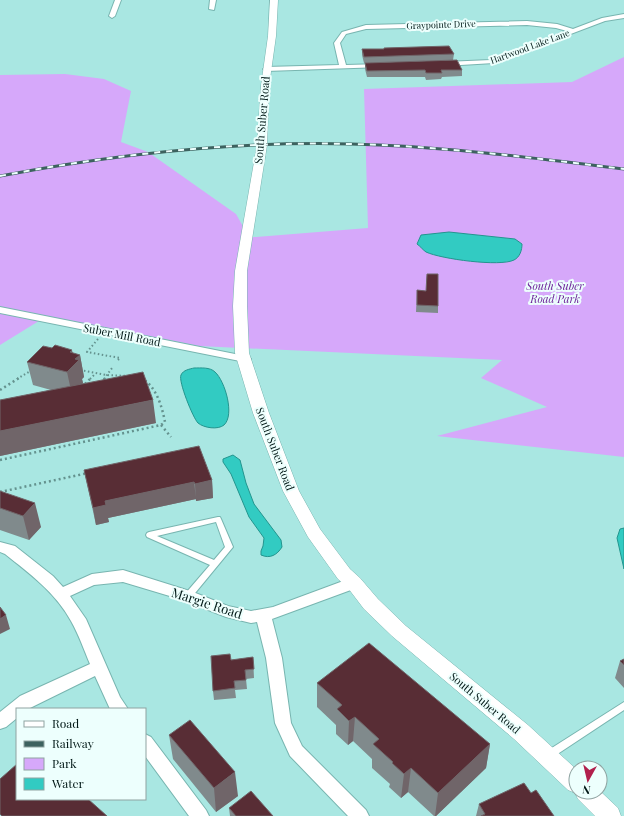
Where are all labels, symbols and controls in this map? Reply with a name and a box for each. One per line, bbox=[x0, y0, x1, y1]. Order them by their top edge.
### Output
street label: Graypointe Drive bbox=[406, 17, 476, 31]
street label: Hartwood Lake Lane bbox=[488, 26, 571, 66]
street label: South Suber Road bbox=[250, 75, 273, 164]
park label: South Suber Road Park bbox=[525, 278, 584, 306]
street label: Suber Mill Road bbox=[82, 320, 163, 349]
street label: South Suber Road bbox=[253, 405, 298, 493]
street label: Margie Road bbox=[170, 583, 245, 622]
street label: South Suber Road bbox=[447, 669, 524, 737]
legend bbox=[16, 708, 146, 800]
text: Road bbox=[52, 715, 79, 731]
text: Railway bbox=[52, 735, 94, 751]
text: Park bbox=[52, 755, 77, 771]
north arrow bbox=[568, 760, 608, 800]
text: Water bbox=[51, 775, 85, 791]
text: N bbox=[582, 782, 592, 798]

